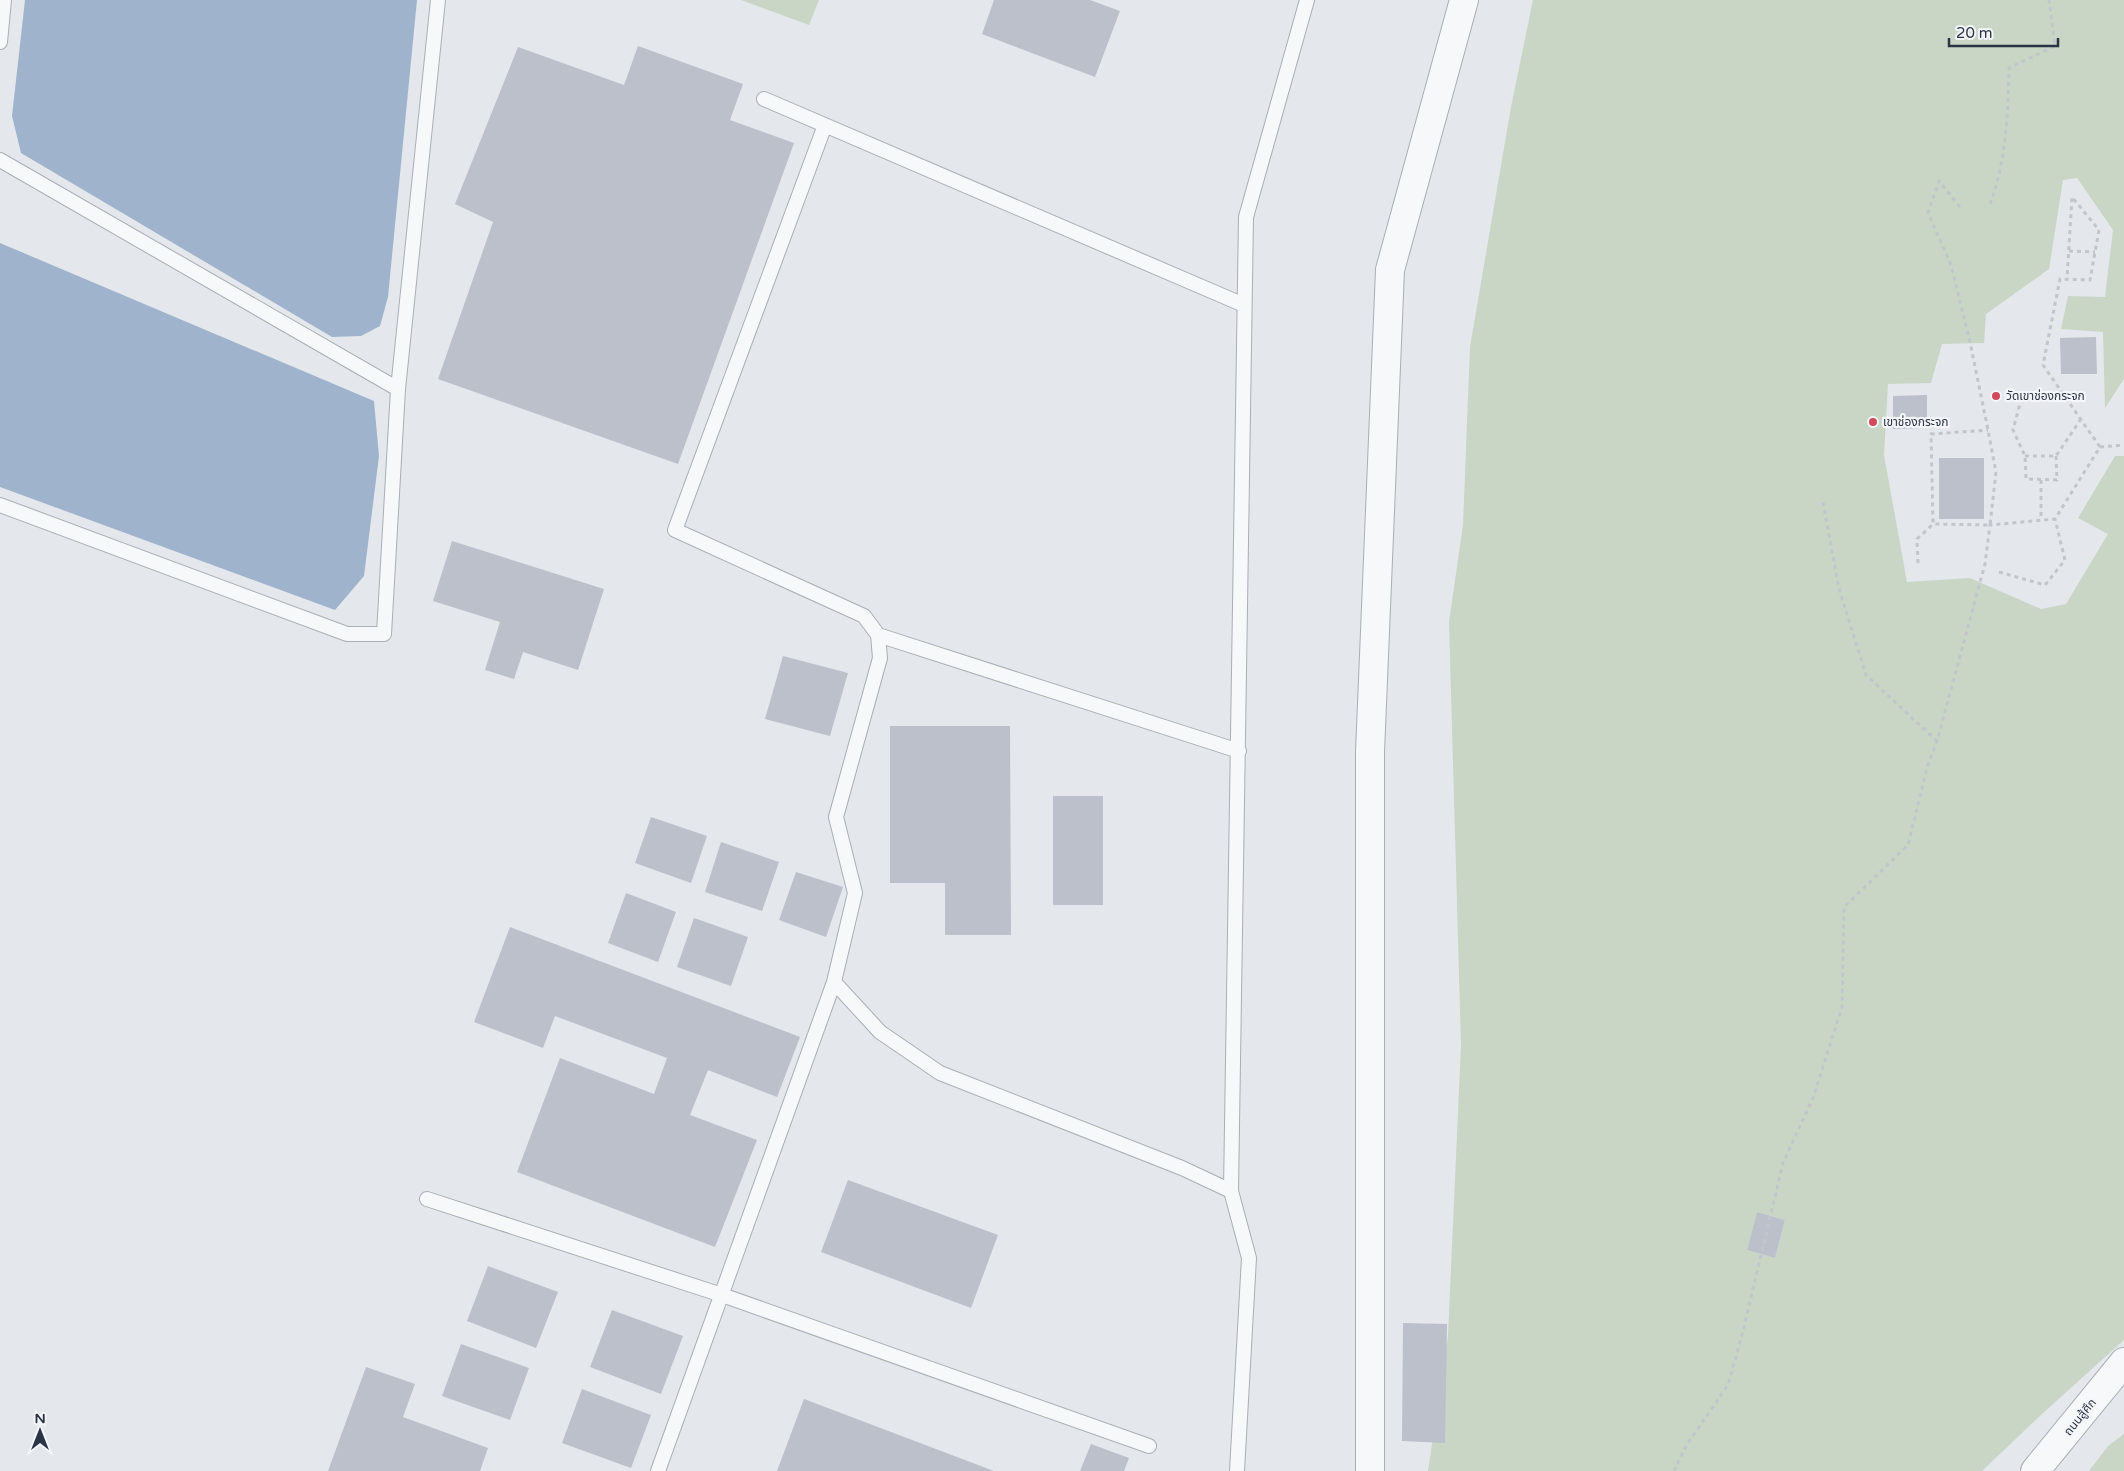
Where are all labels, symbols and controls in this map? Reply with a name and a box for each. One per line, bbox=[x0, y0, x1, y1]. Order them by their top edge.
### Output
scale bar bbox=[1949, 15, 2058, 47]
text: 20 m bbox=[1956, 24, 1993, 42]
place label: วัดเขาช่องกระจก bbox=[2006, 389, 2085, 403]
marker: วัดเขาช่องกระจก bbox=[1990, 390, 2002, 402]
place label: เขาช่องกระจก bbox=[1883, 415, 1948, 429]
marker: เขาช่องกระจก bbox=[1867, 416, 1879, 428]
street label: ถนนสู้ศึก bbox=[2061, 1396, 2099, 1438]
north arrow bbox=[15, 1406, 65, 1456]
text: N bbox=[34, 1410, 46, 1427]

